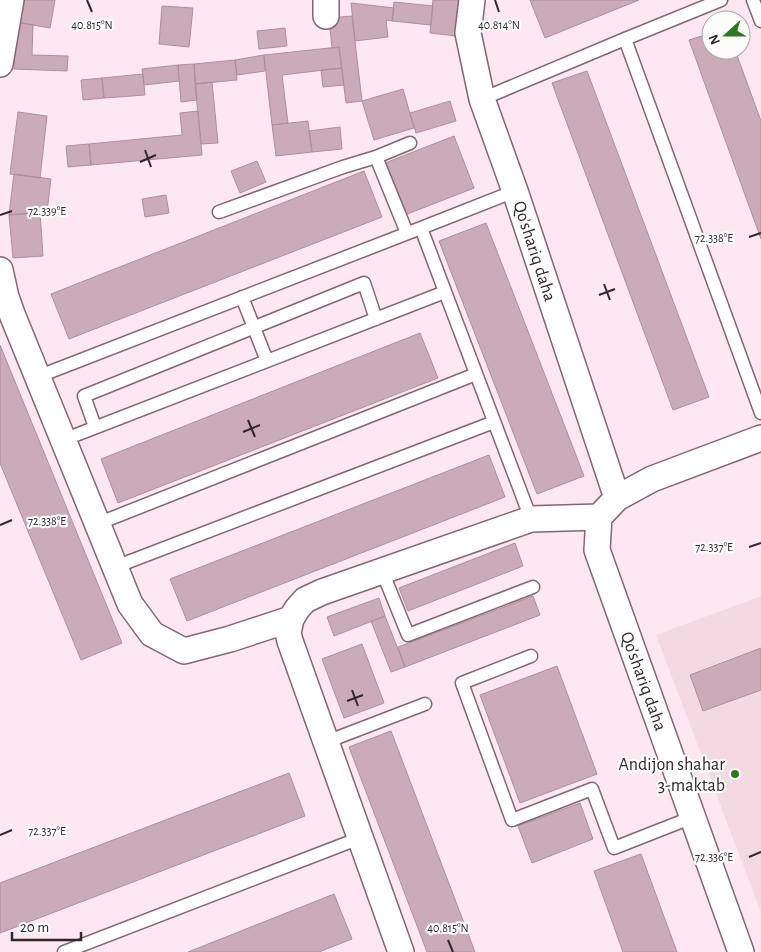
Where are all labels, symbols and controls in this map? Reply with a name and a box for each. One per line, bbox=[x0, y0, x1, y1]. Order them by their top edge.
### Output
north arrow bbox=[701, 10, 751, 60]
text: 40.815°N bbox=[71, 19, 113, 31]
text: 40.814°N bbox=[478, 19, 520, 31]
text: N bbox=[707, 32, 723, 46]
street label: Qo'shariq daha bbox=[509, 199, 559, 304]
text: 72.339°E bbox=[28, 205, 66, 217]
text: 72.338°E bbox=[695, 232, 733, 244]
text: 72.338°E bbox=[28, 515, 66, 527]
text: 72.337°E bbox=[695, 541, 733, 553]
street label: Qo'shariq daha bbox=[617, 629, 669, 733]
place label: Andijon shahar 3-maktab bbox=[618, 756, 725, 795]
marker: Andijon shahar 3-maktab bbox=[729, 768, 741, 780]
text: 72.337°E bbox=[28, 825, 66, 837]
text: 72.336°E bbox=[695, 851, 733, 863]
scale bar bbox=[12, 910, 81, 942]
text: 20 m bbox=[20, 920, 49, 935]
text: 40.815°N bbox=[427, 922, 469, 934]

